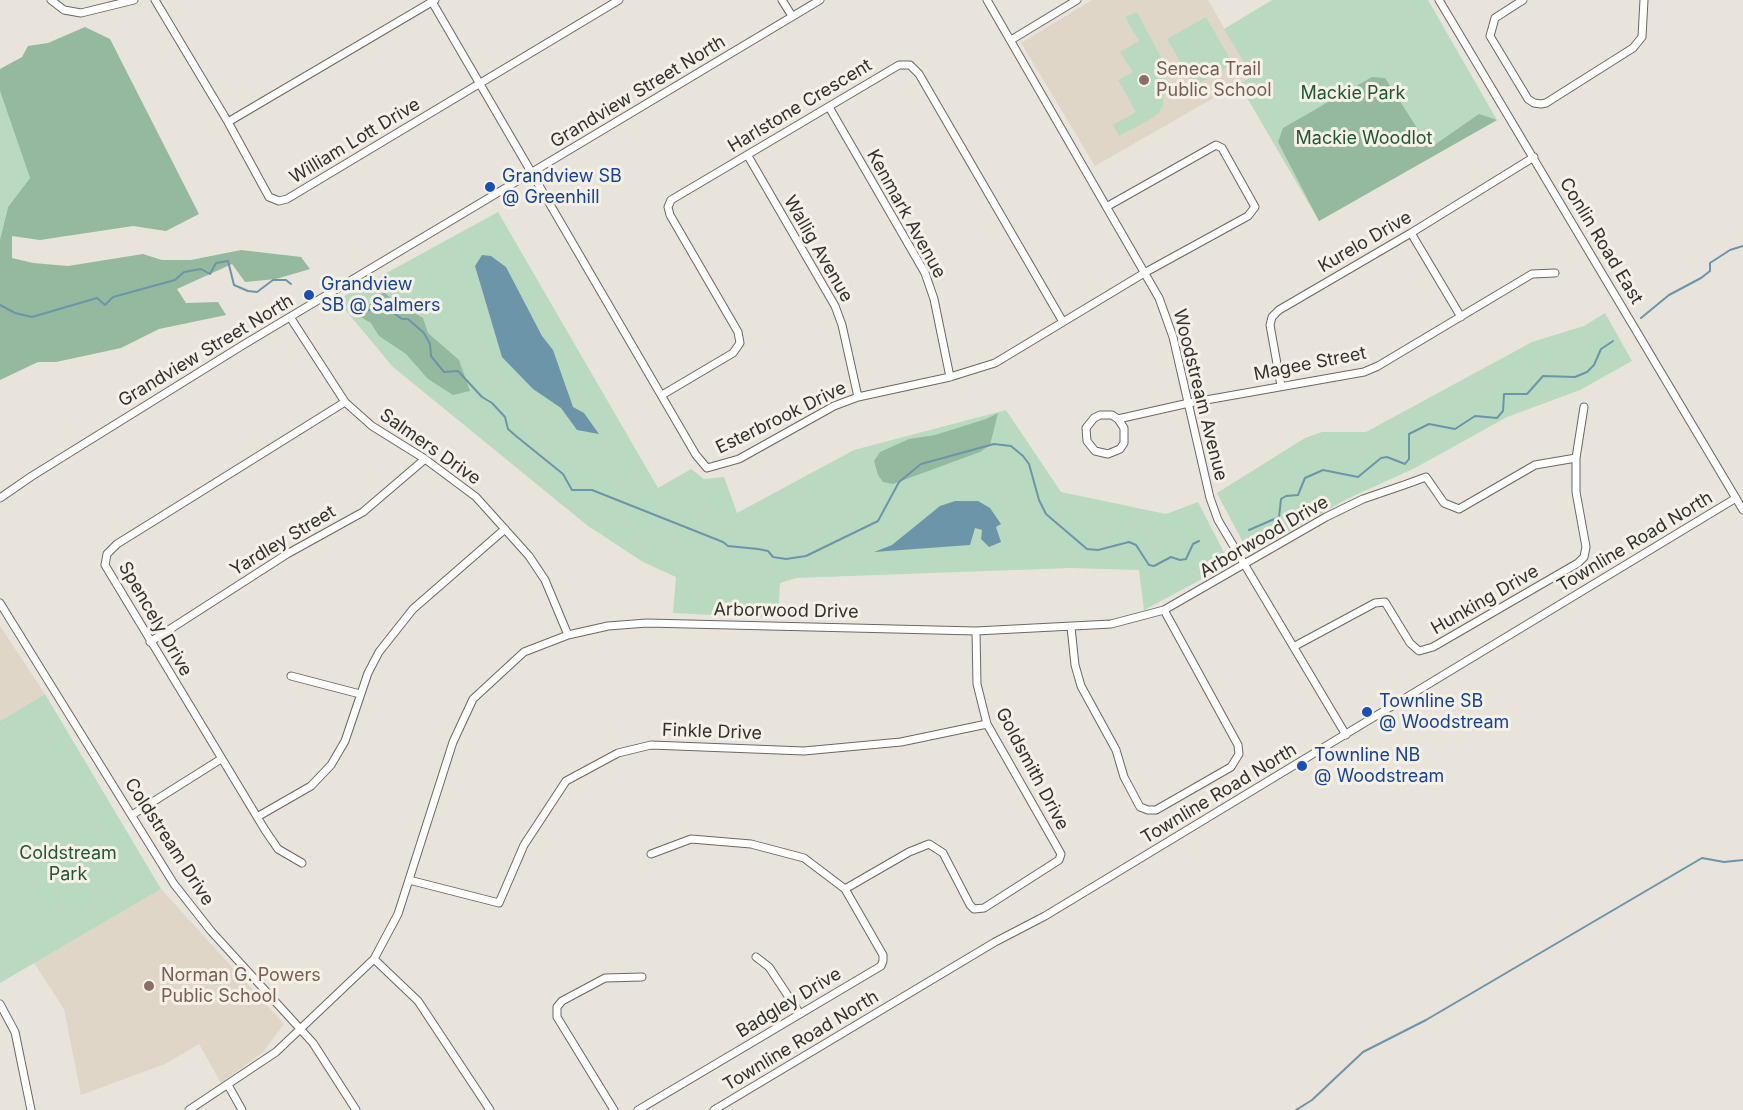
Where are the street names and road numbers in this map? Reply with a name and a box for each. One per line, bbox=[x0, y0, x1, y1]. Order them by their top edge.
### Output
street label: Grandview Street North bbox=[547, 31, 729, 153]
street label: Harlstone Crescent bbox=[724, 55, 876, 157]
street label: William Lott Drive bbox=[286, 94, 424, 188]
street label: Kenmark Avenue bbox=[862, 146, 950, 282]
street label: Conlin Road East bbox=[1555, 174, 1647, 308]
street label: Wallig Avenue bbox=[779, 192, 857, 306]
street label: Kurelo Drive bbox=[1315, 207, 1415, 277]
street label: Grandview Street North bbox=[115, 290, 297, 412]
street label: Woodstream Avenue bbox=[1168, 307, 1232, 483]
street label: Magee Street bbox=[1252, 342, 1368, 386]
street label: Esterbrook Drive bbox=[712, 377, 850, 459]
street label: Salmers Drive bbox=[375, 404, 485, 490]
street label: Townline Road North bbox=[1553, 487, 1717, 597]
street label: Arborwood Drive bbox=[1196, 491, 1332, 583]
street label: Yardley Street bbox=[226, 501, 340, 581]
street label: Spencely Drive bbox=[113, 558, 197, 680]
street label: Hunking Drive bbox=[1428, 561, 1542, 639]
street label: Arborwood Drive bbox=[713, 599, 859, 623]
street label: Goldsmith Drive bbox=[991, 704, 1073, 834]
street label: Finkle Drive bbox=[662, 719, 762, 745]
street label: Townline Road North bbox=[1137, 739, 1301, 849]
street label: Coldstream Drive bbox=[120, 774, 218, 910]
street label: Badgley Drive bbox=[733, 963, 845, 1043]
street label: Townline Road North bbox=[719, 986, 883, 1096]

